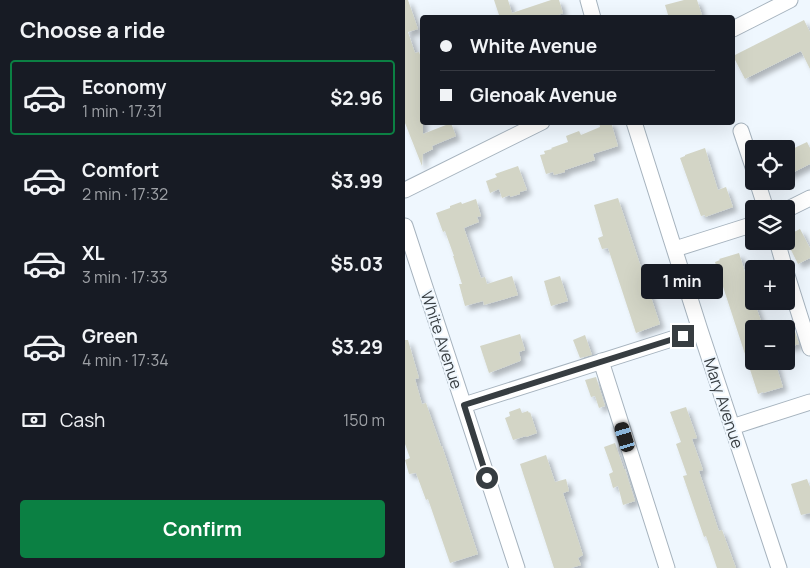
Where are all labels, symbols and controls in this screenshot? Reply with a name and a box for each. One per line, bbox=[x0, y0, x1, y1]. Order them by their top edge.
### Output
text: Choose a ride bbox=[20, 15, 165, 45]
text: White Avenue bbox=[470, 33, 597, 59]
text: Economy bbox=[82, 74, 166, 100]
icon: car bbox=[22, 75, 67, 120]
text: Glenoak Avenue bbox=[470, 82, 617, 108]
text: $2.96 bbox=[330, 85, 383, 111]
text: 1 min · 17:31 bbox=[82, 100, 162, 122]
map controls bbox=[745, 140, 795, 370]
button: locate bbox=[745, 140, 795, 190]
text: Comfort bbox=[82, 157, 159, 183]
icon: car bbox=[22, 158, 67, 203]
text: $3.99 bbox=[331, 168, 383, 194]
text: 2 min · 17:32 bbox=[82, 183, 168, 205]
button: layers bbox=[745, 200, 795, 250]
text: XL bbox=[82, 240, 105, 266]
icon: car bbox=[22, 241, 67, 286]
text: $5.03 bbox=[331, 251, 383, 277]
button: + bbox=[745, 260, 795, 310]
callout: 1 min bbox=[642, 264, 724, 298]
text: 3 min · 17:33 bbox=[82, 266, 168, 288]
text: 1 min bbox=[662, 270, 702, 292]
street label: White Avenue bbox=[416, 288, 468, 392]
button: − bbox=[745, 320, 795, 370]
text: Green bbox=[82, 323, 138, 349]
icon: car bbox=[22, 324, 67, 369]
route end bbox=[672, 325, 694, 347]
text: $3.29 bbox=[331, 334, 383, 360]
text: 4 min · 17:34 bbox=[82, 349, 169, 371]
street label: Mary Avenue bbox=[699, 355, 749, 451]
icon: cash bbox=[20, 406, 48, 434]
text: Cash bbox=[60, 407, 105, 433]
text: 150 m bbox=[343, 409, 385, 431]
car bbox=[613, 420, 636, 454]
route start bbox=[476, 467, 498, 489]
button: Confirm bbox=[20, 500, 385, 558]

